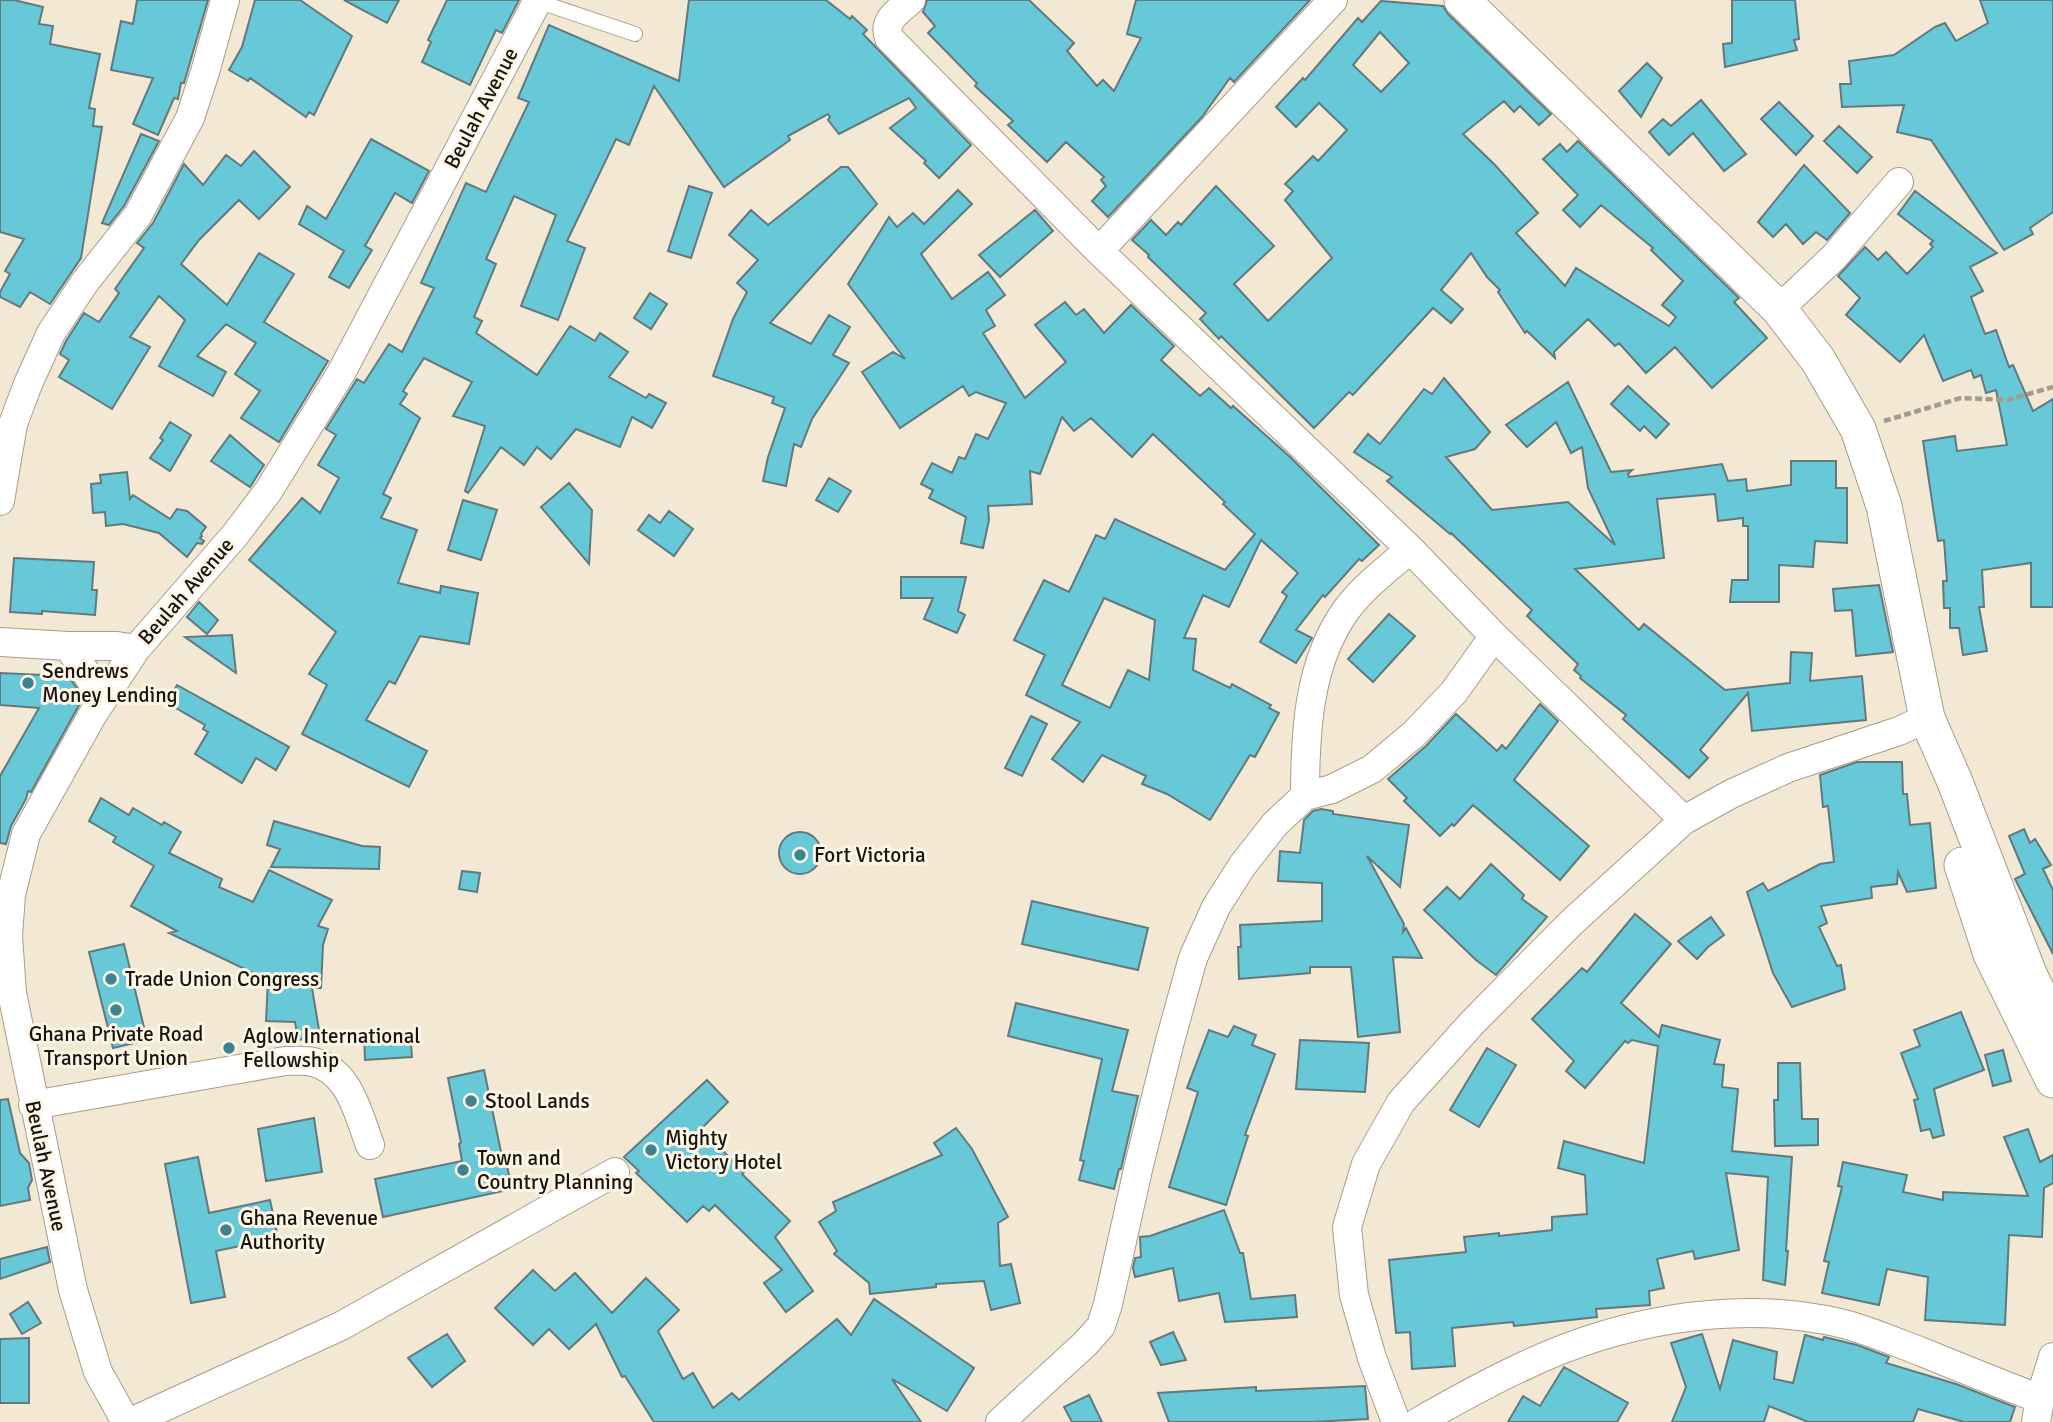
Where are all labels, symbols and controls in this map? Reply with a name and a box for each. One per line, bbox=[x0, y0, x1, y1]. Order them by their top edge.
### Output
street label: Beulah Avenue bbox=[438, 43, 524, 173]
street label: Beulah Avenue bbox=[132, 532, 240, 650]
place label: Sendrews Money Lending bbox=[42, 658, 178, 708]
marker: Sendrews Money Lending bbox=[20, 675, 36, 691]
place label: Fort Victoria bbox=[814, 842, 926, 868]
marker: Fort Victoria bbox=[792, 847, 808, 863]
place label: Trade Union Congress bbox=[125, 966, 319, 992]
marker: Trade Union Congress bbox=[103, 971, 119, 987]
marker: Ghana Private Road Transport Union bbox=[108, 1002, 124, 1018]
place label: Ghana Private Road Transport Union bbox=[29, 1021, 203, 1071]
place label: Aglow International Fellowship bbox=[243, 1023, 421, 1073]
marker: Aglow International Fellowship bbox=[221, 1040, 237, 1056]
place label: Stool Lands bbox=[485, 1088, 590, 1114]
marker: Stool Lands bbox=[463, 1093, 479, 1109]
street label: Beulah Avenue bbox=[19, 1098, 73, 1234]
place label: Mighty Victory Hotel bbox=[665, 1125, 782, 1175]
marker: Mighty Victory Hotel bbox=[643, 1142, 659, 1158]
place label: Town and Country Planning bbox=[477, 1145, 633, 1195]
marker: Town and Country Planning bbox=[455, 1162, 471, 1178]
place label: Ghana Revenue Authority bbox=[240, 1205, 378, 1255]
marker: Ghana Revenue Authority bbox=[218, 1222, 234, 1238]

